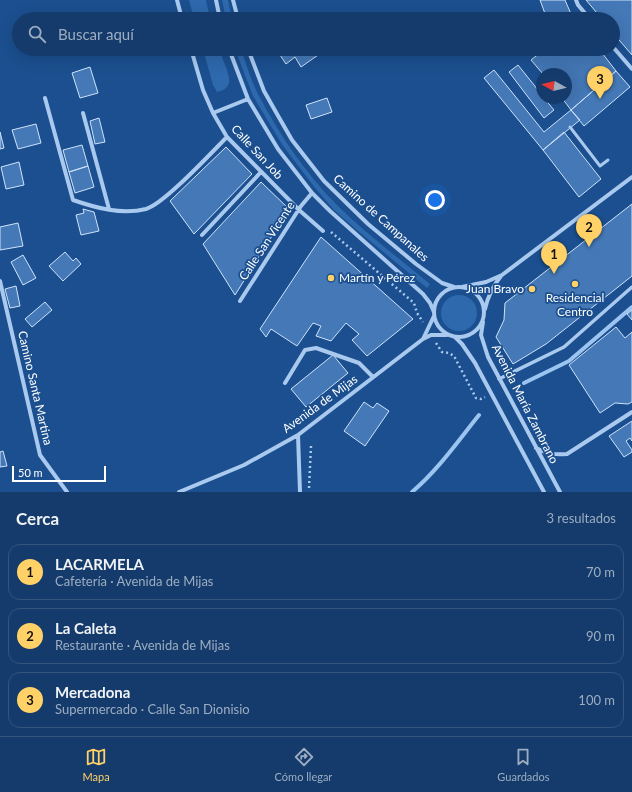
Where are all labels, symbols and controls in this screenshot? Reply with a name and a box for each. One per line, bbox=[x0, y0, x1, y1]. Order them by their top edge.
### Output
search box bbox=[12, 12, 620, 56]
icon: search bbox=[26, 23, 48, 45]
text: Buscar aquí bbox=[58, 25, 134, 43]
pin: 3 bbox=[587, 66, 613, 99]
north arrow bbox=[536, 68, 572, 104]
street label: Calle San Job bbox=[228, 121, 287, 182]
street label: Camino de Campanales bbox=[331, 171, 432, 264]
your location bbox=[425, 190, 445, 210]
street label: Calle San Vicente bbox=[236, 198, 298, 283]
pin: 2 bbox=[576, 214, 602, 247]
pin: 1 bbox=[541, 241, 567, 274]
place label: Martín y Pérez bbox=[339, 270, 416, 285]
marker: Martín y Pérez bbox=[326, 273, 336, 283]
marker: Residencial Centro bbox=[570, 279, 580, 289]
place label: Juan Bravo bbox=[466, 281, 524, 296]
marker: Juan Bravo bbox=[527, 284, 537, 294]
place label: Residencial Centro bbox=[546, 290, 604, 319]
street label: Camino Santa Martina bbox=[15, 329, 56, 447]
street label: Avenida María Zambrano bbox=[489, 342, 562, 466]
street label: Avenida de Mijas bbox=[279, 371, 360, 436]
scale bar bbox=[12, 464, 106, 483]
text: 50 m bbox=[18, 466, 43, 479]
text: Cerca bbox=[16, 508, 59, 529]
text: 3 resultados bbox=[546, 510, 616, 526]
text: LACARMELA bbox=[55, 555, 144, 573]
text: 1 bbox=[26, 564, 34, 580]
text: 70 m bbox=[586, 564, 615, 580]
text: Cafetería · Avenida de Mijas bbox=[55, 573, 214, 589]
text: La Caleta bbox=[55, 619, 116, 637]
text: 2 bbox=[26, 628, 34, 644]
text: 90 m bbox=[586, 628, 615, 644]
text: Restaurante · Avenida de Mijas bbox=[55, 637, 230, 653]
text: Mercadona bbox=[55, 683, 130, 701]
text: 3 bbox=[26, 692, 34, 708]
text: 100 m bbox=[578, 692, 615, 708]
text: Supermercado · Calle San Dionisio bbox=[55, 701, 250, 717]
tab: Mapa bbox=[82, 746, 110, 783]
tab: Cómo llegar bbox=[275, 746, 332, 783]
tab: Guardados bbox=[497, 746, 549, 783]

